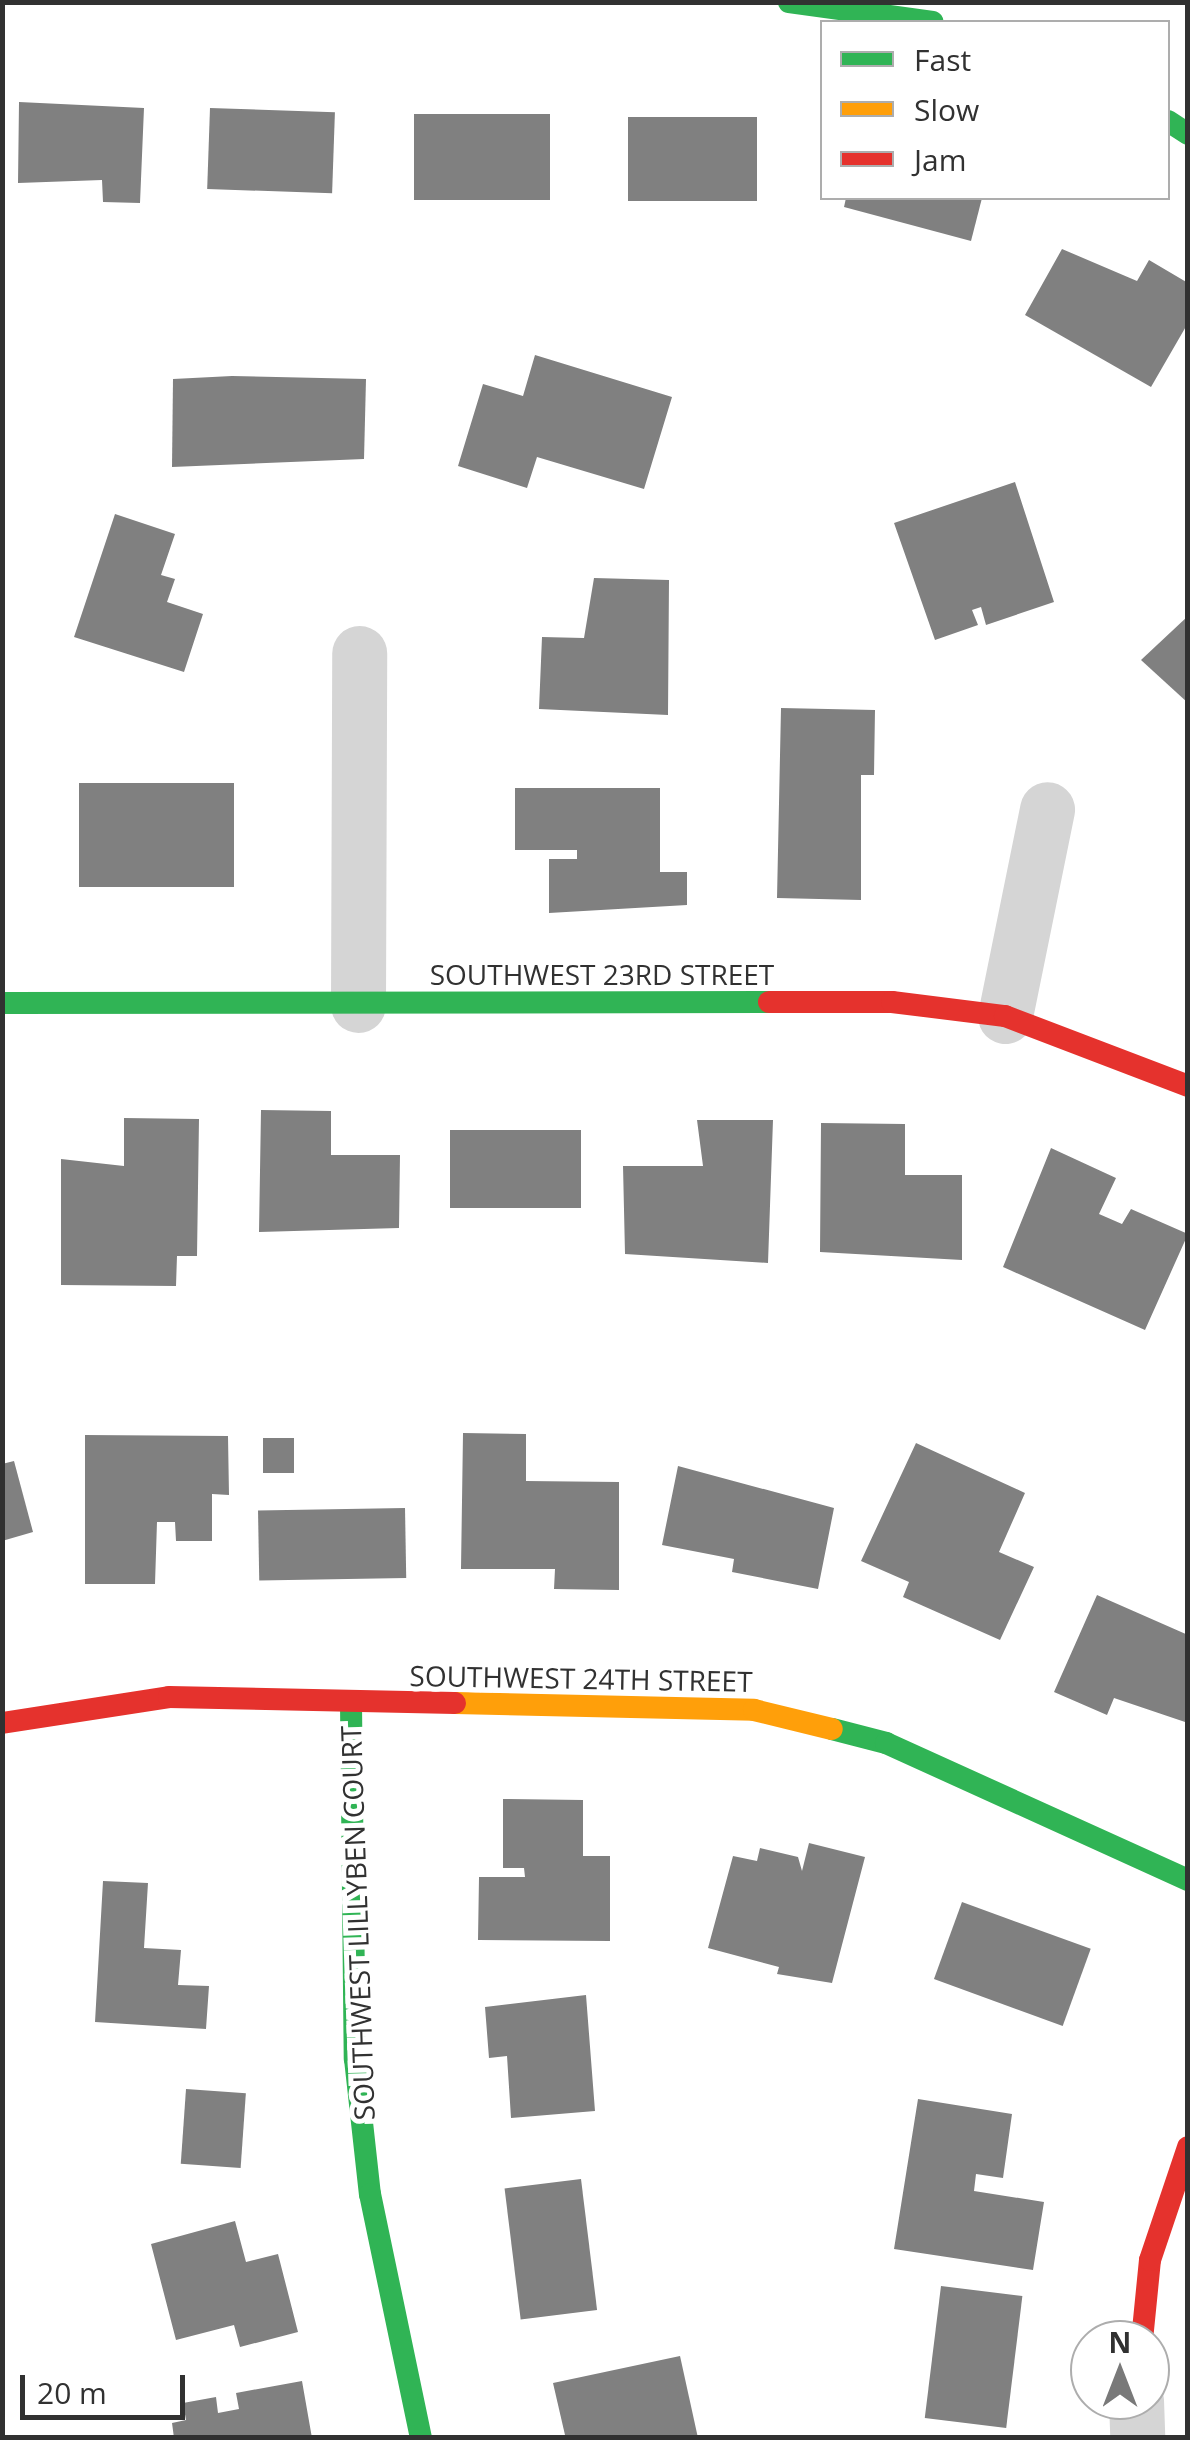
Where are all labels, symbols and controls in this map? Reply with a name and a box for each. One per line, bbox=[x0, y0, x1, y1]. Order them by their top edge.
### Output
legend bbox=[820, 20, 1170, 200]
text: Fast bbox=[914, 39, 971, 80]
text: Slow bbox=[914, 89, 979, 130]
text: Jam bbox=[914, 139, 967, 180]
street label: SOUTHWEST 23RD STREET bbox=[430, 957, 774, 991]
street label: SOUTHWEST 24TH STREET bbox=[409, 1658, 753, 1698]
street label: SOUTHWEST LILLYBEN COURT bbox=[333, 1725, 381, 2121]
north arrow bbox=[1070, 2320, 1170, 2420]
text: N bbox=[1109, 2323, 1131, 2361]
scale bar bbox=[25, 2355, 190, 2417]
text: 20 m bbox=[37, 2372, 107, 2413]

